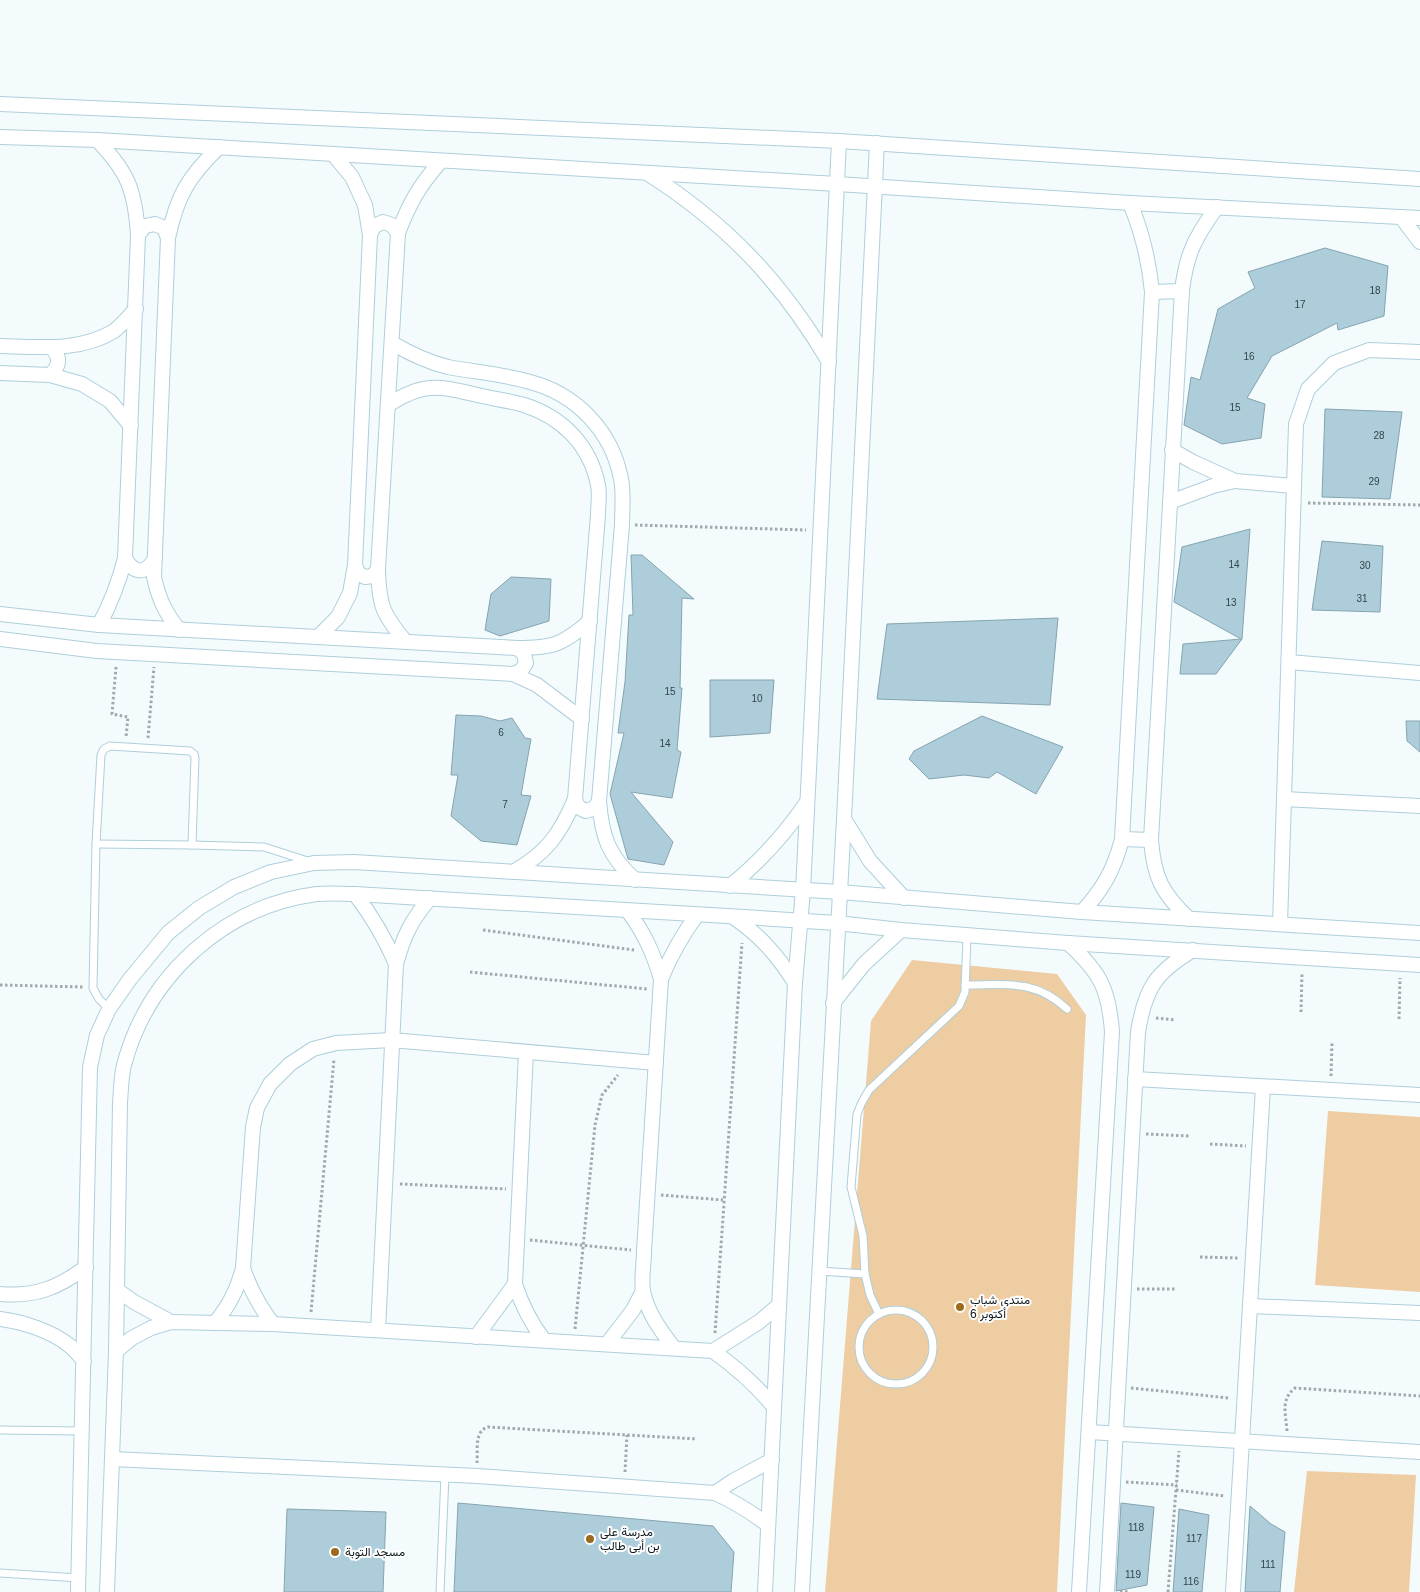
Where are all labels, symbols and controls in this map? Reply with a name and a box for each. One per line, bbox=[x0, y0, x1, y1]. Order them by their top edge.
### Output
house number: 18 bbox=[1369, 285, 1381, 296]
house number: 17 bbox=[1294, 299, 1306, 310]
house number: 16 bbox=[1243, 351, 1255, 362]
house number: 15 bbox=[1229, 402, 1241, 413]
house number: 28 bbox=[1373, 430, 1385, 441]
house number: 29 bbox=[1368, 476, 1380, 487]
house number: 14 bbox=[1228, 559, 1240, 570]
house number: 30 bbox=[1359, 560, 1371, 571]
house number: 31 bbox=[1356, 593, 1368, 604]
house number: 13 bbox=[1225, 597, 1237, 608]
house number: 15 bbox=[664, 686, 676, 697]
house number: 10 bbox=[751, 693, 763, 704]
house number: 6 bbox=[498, 727, 504, 738]
house number: 14 bbox=[659, 738, 671, 749]
house number: 7 bbox=[502, 799, 508, 810]
place label: منتدى شباب 6 أكتوبر bbox=[970, 1293, 1030, 1322]
marker: منتدى شباب 6 أكتوبر bbox=[954, 1301, 966, 1313]
house number: 118 bbox=[1128, 1522, 1144, 1533]
place label: مدرسة على بن أبى طالب bbox=[600, 1525, 660, 1554]
marker: مدرسة على بن أبى طالب bbox=[584, 1533, 596, 1545]
house number: 117 bbox=[1186, 1533, 1202, 1544]
place label: مسجد التوبة bbox=[345, 1545, 405, 1560]
marker: مسجد التوبة bbox=[329, 1546, 341, 1558]
house number: 111 bbox=[1260, 1559, 1276, 1570]
house number: 119 bbox=[1125, 1569, 1141, 1580]
house number: 116 bbox=[1183, 1576, 1199, 1587]

